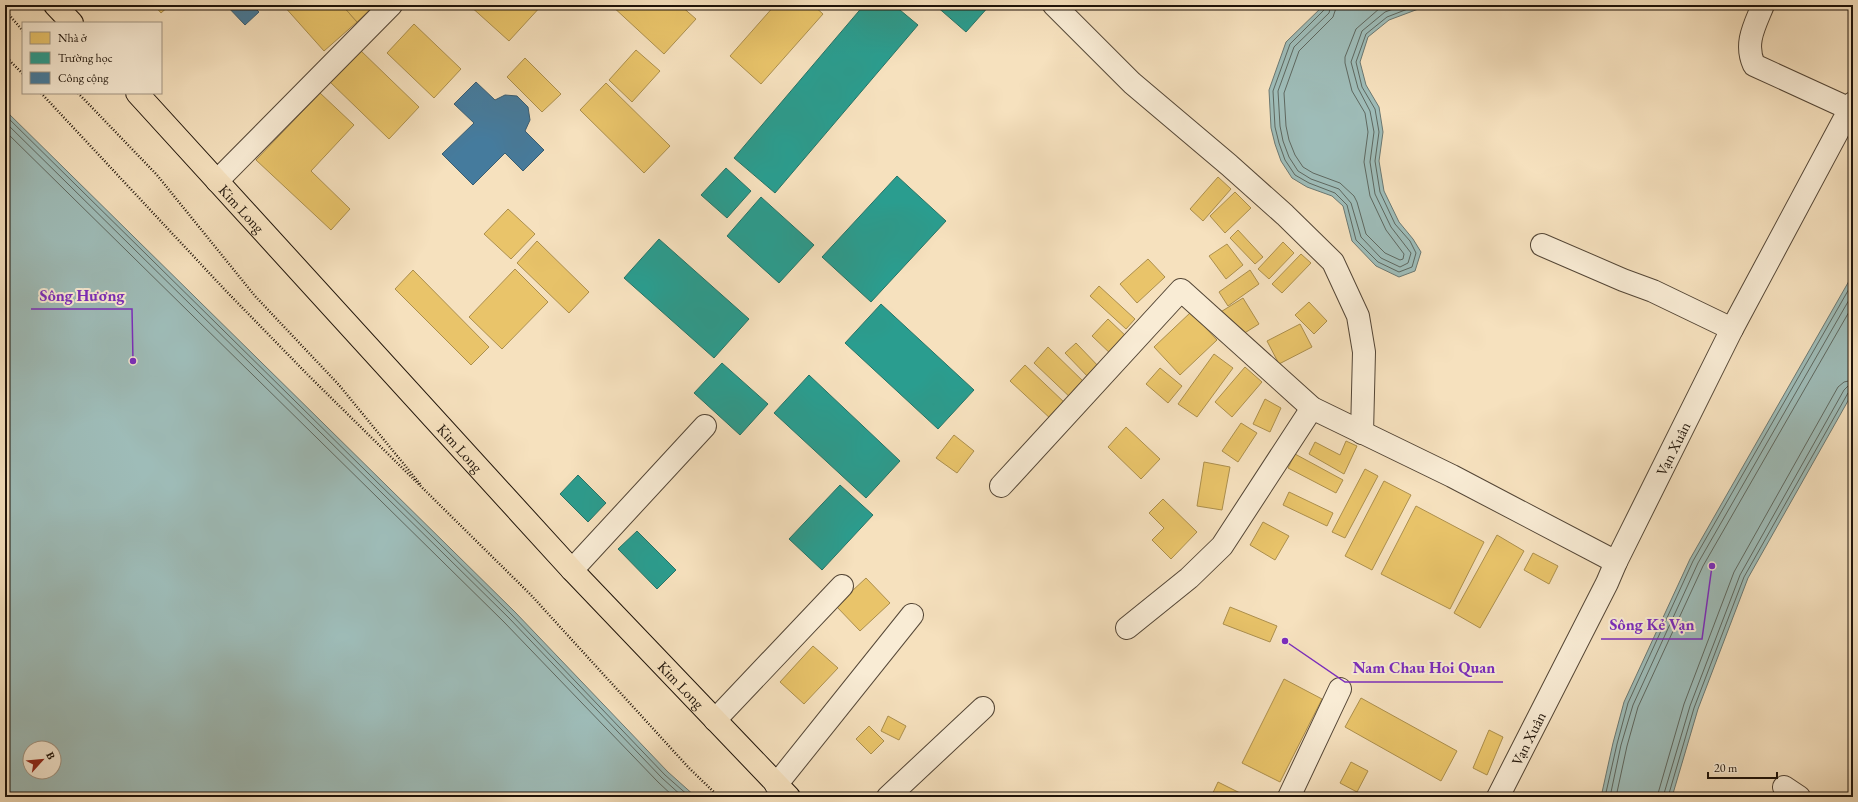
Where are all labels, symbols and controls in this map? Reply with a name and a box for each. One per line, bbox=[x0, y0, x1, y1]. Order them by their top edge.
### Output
legend bbox=[22, 22, 162, 94]
text: Nhà ở bbox=[58, 30, 88, 46]
text: Trường học bbox=[58, 50, 113, 66]
text: Công cộng bbox=[58, 70, 109, 86]
street label: Kim Long bbox=[215, 180, 269, 237]
callout: Sông Hương bbox=[31, 281, 132, 309]
text: Sông Hương bbox=[40, 285, 125, 306]
street label: Vạn Xuân bbox=[1651, 418, 1694, 478]
street label: Kim Long bbox=[433, 419, 488, 476]
callout: Sông Kẻ Vạn bbox=[1601, 611, 1702, 639]
text: Sông Kẻ Vạn bbox=[1610, 614, 1694, 635]
callout: Nam Chau Hoi Quan bbox=[1345, 654, 1503, 682]
street label: Kim Long bbox=[654, 657, 709, 713]
text: Nam Chau Hoi Quan bbox=[1353, 657, 1495, 678]
street label: Vạn Xuân bbox=[1506, 708, 1550, 768]
north arrow bbox=[22, 740, 62, 780]
text: B bbox=[43, 749, 59, 762]
scale bar bbox=[1708, 754, 1777, 780]
text: 20 m bbox=[1714, 760, 1738, 776]

